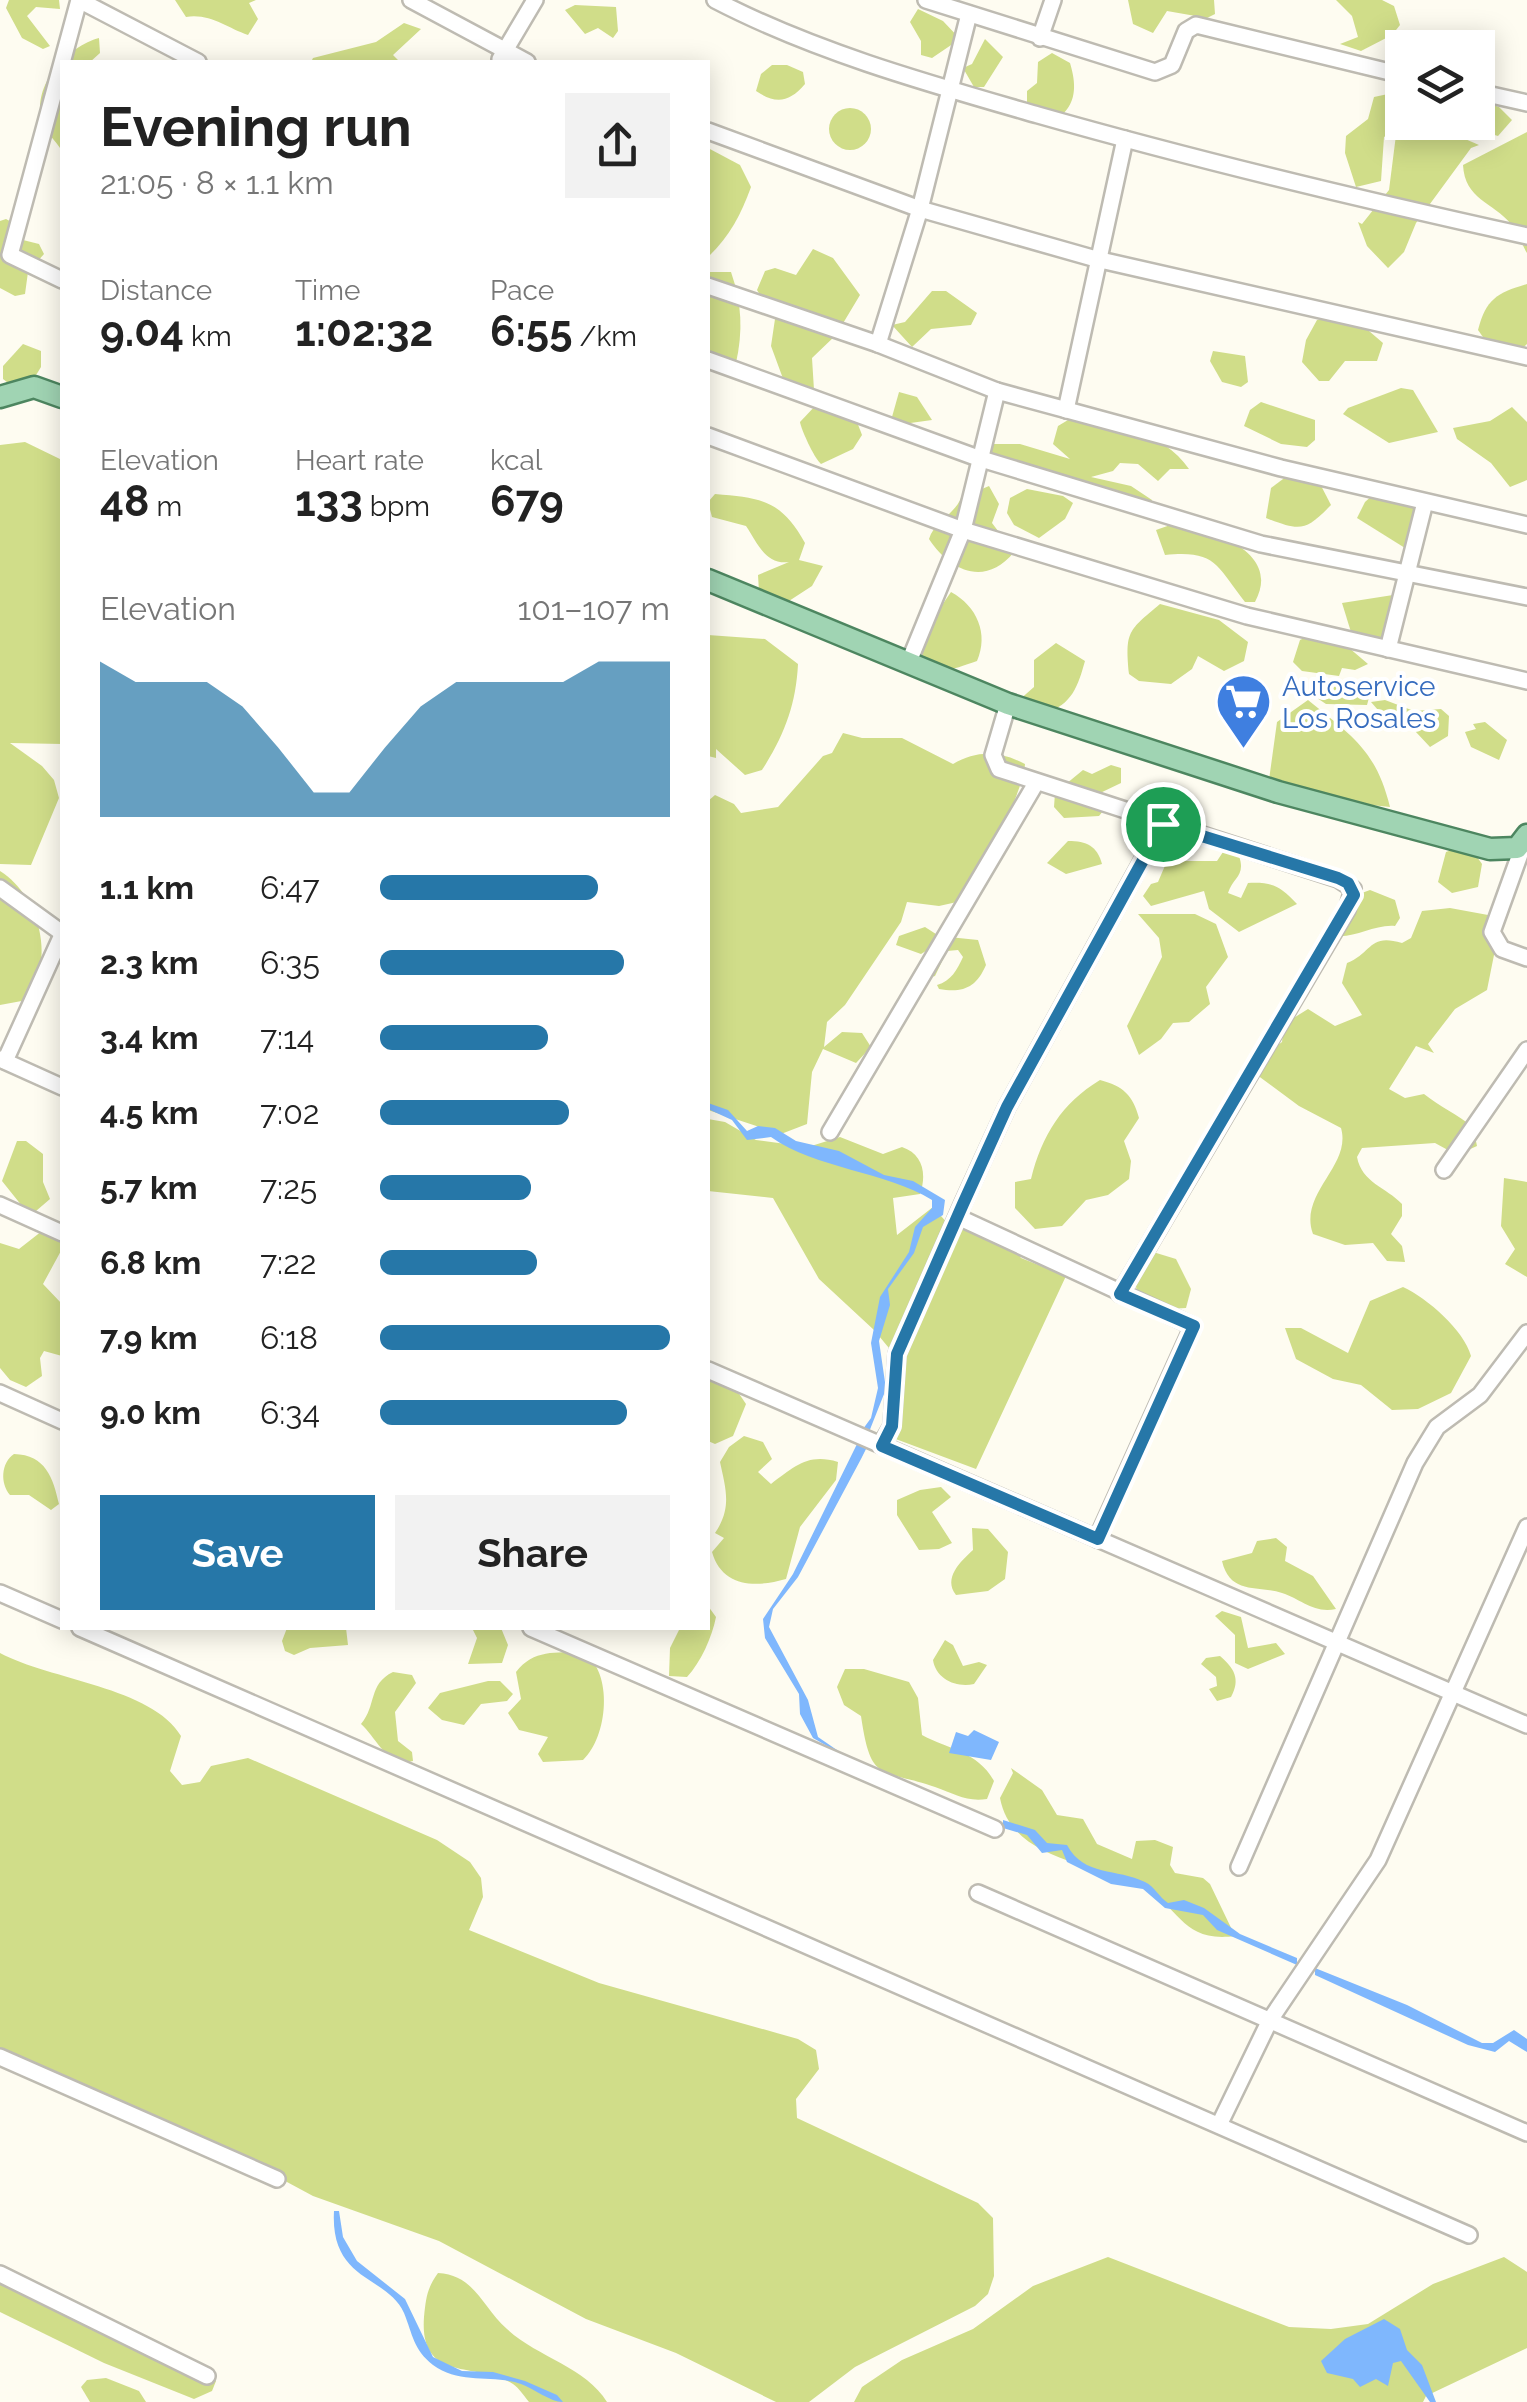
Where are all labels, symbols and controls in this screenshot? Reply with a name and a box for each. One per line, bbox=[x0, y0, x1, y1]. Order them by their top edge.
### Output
map controls bbox=[1385, 30, 1495, 140]
button: layers bbox=[1385, 30, 1495, 140]
button: share bbox=[565, 93, 670, 198]
text: Evening run bbox=[100, 94, 412, 159]
text: 21:05 · 8 × 1.1 km bbox=[100, 164, 334, 201]
text: Distance bbox=[100, 274, 212, 307]
text: Time bbox=[295, 274, 360, 307]
text: Pace bbox=[490, 274, 554, 307]
text: 9.04 bbox=[100, 307, 184, 356]
text: 1:02:32 bbox=[295, 307, 433, 356]
text: 6:55 bbox=[490, 307, 572, 356]
text: km bbox=[184, 320, 232, 353]
text: /km bbox=[572, 320, 637, 353]
text: Elevation bbox=[100, 444, 219, 477]
text: Heart rate bbox=[295, 444, 424, 477]
text: kcal bbox=[490, 444, 542, 477]
text: 48 bbox=[100, 477, 149, 526]
text: 133 bbox=[295, 477, 363, 526]
text: 679 bbox=[490, 477, 564, 526]
text: m bbox=[149, 490, 182, 523]
text: bpm bbox=[363, 490, 430, 523]
text: Elevation bbox=[100, 590, 236, 627]
text: 101–107 m bbox=[518, 590, 670, 627]
place label: Autoservice Los Rosales bbox=[1282, 670, 1436, 735]
supermarket icon: Autoservice Los Rosales bbox=[1213, 672, 1273, 751]
pin bbox=[1121, 782, 1206, 867]
icon: arrive bbox=[1136, 797, 1191, 852]
text: 1.1 km bbox=[100, 869, 194, 906]
text: 6:47 bbox=[260, 869, 320, 906]
text: 2.3 km bbox=[100, 944, 198, 981]
text: 6:35 bbox=[260, 944, 320, 981]
text: 3.4 km bbox=[100, 1019, 199, 1056]
text: 7:14 bbox=[260, 1019, 314, 1056]
text: 4.5 km bbox=[100, 1094, 199, 1131]
text: 7:02 bbox=[260, 1094, 319, 1131]
text: 5.7 km bbox=[100, 1169, 198, 1206]
text: 7:25 bbox=[260, 1169, 317, 1206]
text: 6.8 km bbox=[100, 1244, 201, 1281]
text: 7:22 bbox=[260, 1244, 316, 1281]
text: 7.9 km bbox=[100, 1319, 198, 1356]
text: 6:18 bbox=[260, 1319, 318, 1356]
text: 9.0 km bbox=[100, 1394, 201, 1431]
text: 6:34 bbox=[260, 1394, 320, 1431]
button: Save bbox=[100, 1495, 375, 1610]
button: Share bbox=[395, 1495, 670, 1610]

